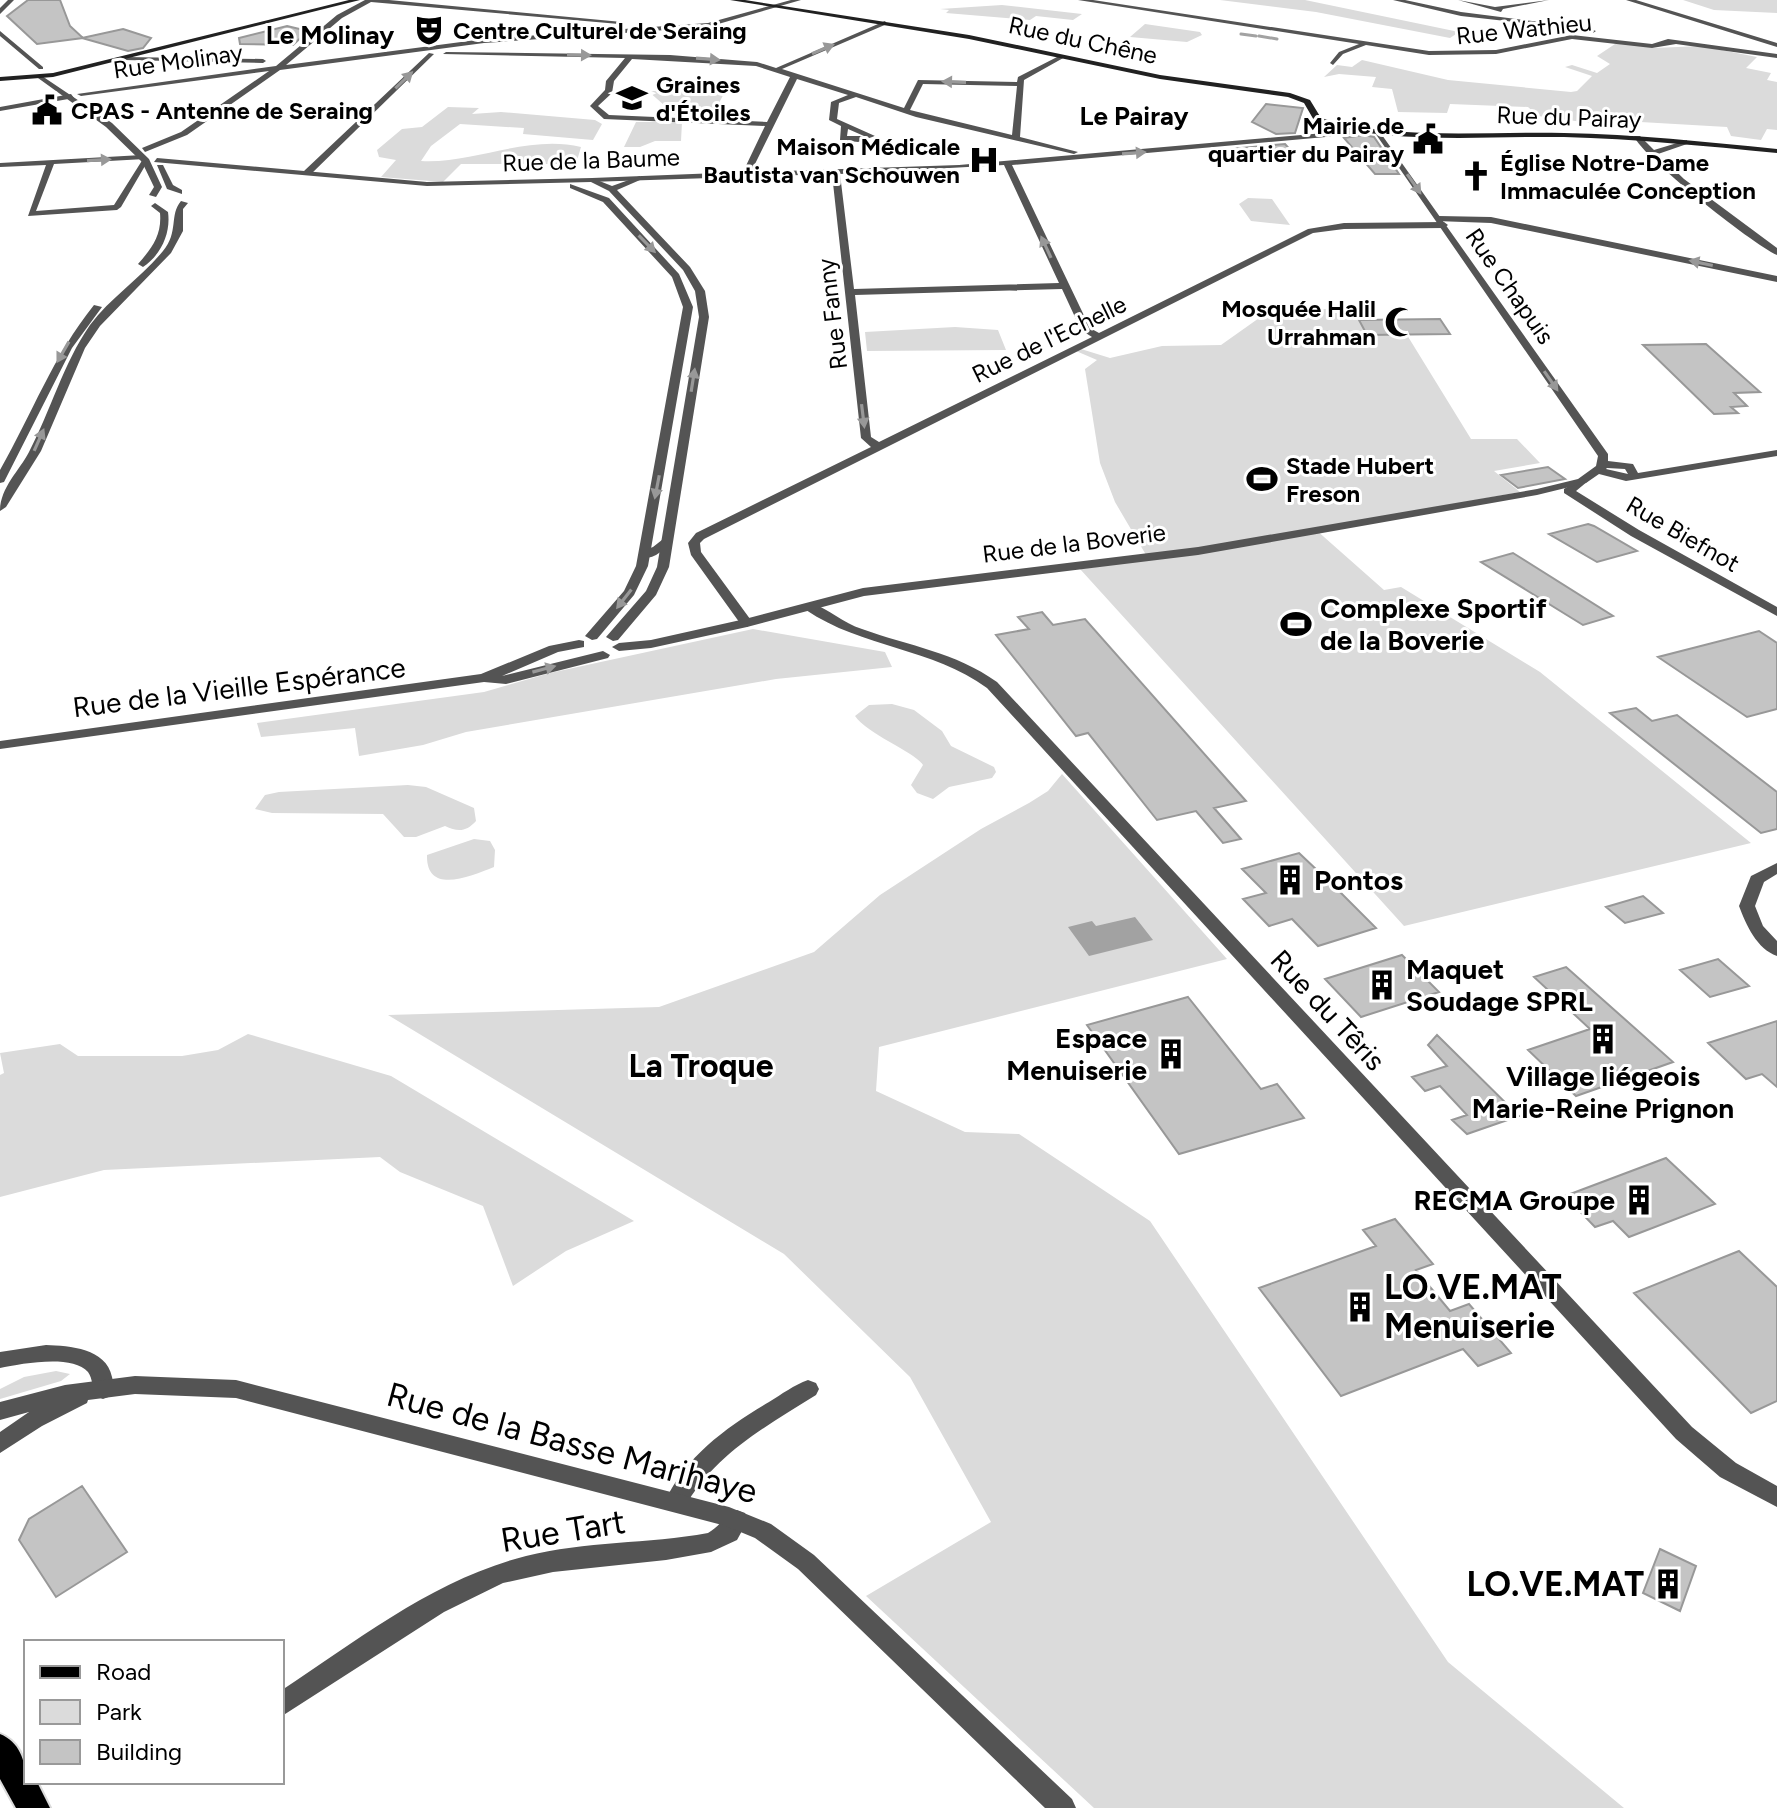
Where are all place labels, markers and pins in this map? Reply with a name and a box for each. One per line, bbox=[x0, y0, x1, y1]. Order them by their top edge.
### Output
theatre icon: Centre Culturel de Seraing bbox=[412, 13, 446, 47]
place label: Centre Culturel de Seraing bbox=[453, 16, 747, 45]
place label: Graines d'Étoiles bbox=[656, 70, 750, 127]
school or university icon: Graines d'Étoiles bbox=[615, 81, 649, 115]
public building icon: CPAS - Antenne de Seraing bbox=[30, 93, 64, 127]
place label: CPAS - Antenne de Seraing bbox=[71, 96, 373, 125]
place label: Mairie de quartier du Pairay bbox=[1208, 111, 1404, 168]
public building icon: Mairie de quartier du Pairay bbox=[1411, 122, 1445, 156]
place label: Maison Médicale Bautista van Schouwen bbox=[703, 132, 960, 189]
hospital icon: Maison Médicale Bautista van Schouwen bbox=[967, 143, 1001, 177]
place label: Église Notre-Dame Immaculée Conception bbox=[1500, 148, 1756, 205]
church icon: Église Notre-Dame Immaculée Conception bbox=[1459, 159, 1493, 193]
place label: Mosquée Halil Urrahman bbox=[1221, 294, 1376, 351]
mosque icon: Mosquée Halil Urrahman bbox=[1383, 305, 1417, 339]
place label: Stade Hubert Freson bbox=[1286, 451, 1434, 508]
sports icon: Stade Hubert Freson bbox=[1245, 462, 1279, 496]
place label: Complexe Sportif de la Boverie bbox=[1320, 591, 1548, 657]
sports icon: Complexe Sportif de la Boverie bbox=[1279, 607, 1313, 641]
building icon: Pontos bbox=[1273, 863, 1307, 897]
place label: Pontos bbox=[1314, 863, 1403, 897]
place label: Maquet Soudage SPRL bbox=[1406, 952, 1593, 1018]
building icon: Maquet Soudage SPRL bbox=[1365, 968, 1399, 1002]
place label: Espace Menuiserie bbox=[1006, 1021, 1147, 1087]
building icon: Village liégeois Marie-Reine Prignon bbox=[1586, 1022, 1620, 1056]
building icon: Espace Menuiserie bbox=[1154, 1037, 1188, 1071]
place label: Village liégeois Marie-Reine Prignon bbox=[1472, 1059, 1734, 1125]
place label: RECMA Groupe bbox=[1414, 1183, 1615, 1217]
building icon: RECMA Groupe bbox=[1622, 1183, 1656, 1217]
place label: LO.VE.MAT Menuiserie bbox=[1384, 1267, 1562, 1347]
building icon: LO.VE.MAT Menuiserie bbox=[1343, 1290, 1377, 1324]
place label: LO.VE.MAT bbox=[1466, 1564, 1644, 1605]
building icon: LO.VE.MAT bbox=[1651, 1567, 1685, 1601]

